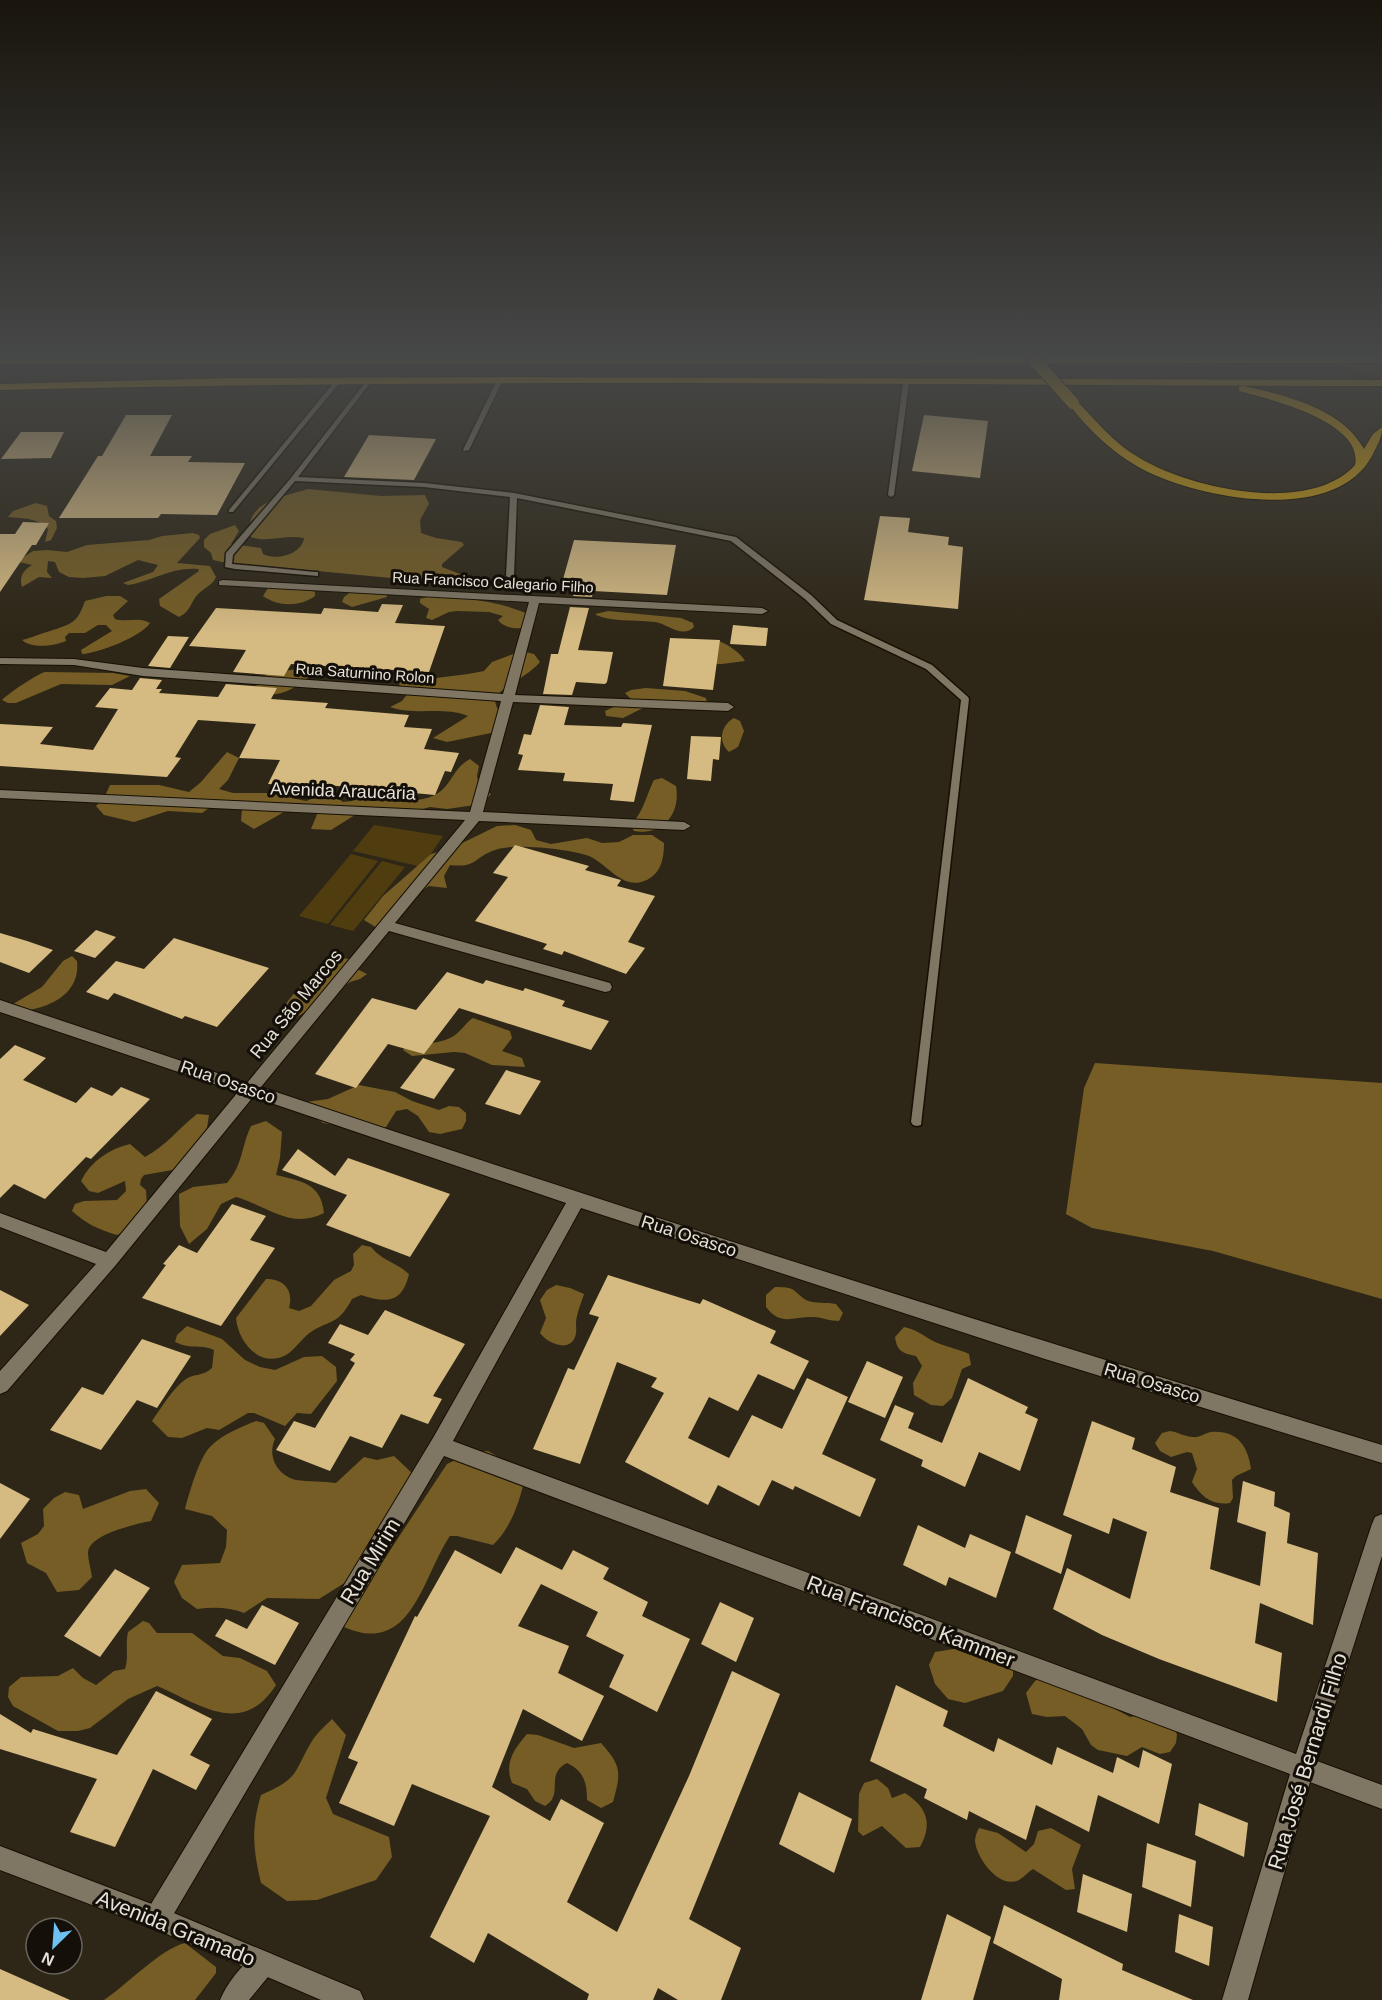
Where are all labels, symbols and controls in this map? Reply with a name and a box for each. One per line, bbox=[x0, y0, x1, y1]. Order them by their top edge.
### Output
street label: Rua Francisco Calegario Filho bbox=[392, 568, 594, 596]
street label: Rua Saturnino Rolon bbox=[295, 660, 435, 686]
street label: Avenida Araucária bbox=[270, 778, 417, 804]
street label: Rua São Marcos bbox=[246, 946, 346, 1062]
street label: Rua Osasco bbox=[178, 1056, 278, 1108]
street label: Rua Osasco bbox=[639, 1211, 739, 1261]
street label: Rua Osasco bbox=[1102, 1359, 1202, 1407]
street label: Rua Mirim bbox=[336, 1514, 404, 1608]
street label: Rua Francisco Kammer bbox=[804, 1571, 1018, 1671]
street label: Rua José Bernardi Filho bbox=[1263, 1650, 1351, 1872]
street label: Avenida Gramado bbox=[93, 1886, 259, 1970]
north arrow bbox=[24, 1916, 84, 1976]
text: N bbox=[39, 1949, 57, 1969]

